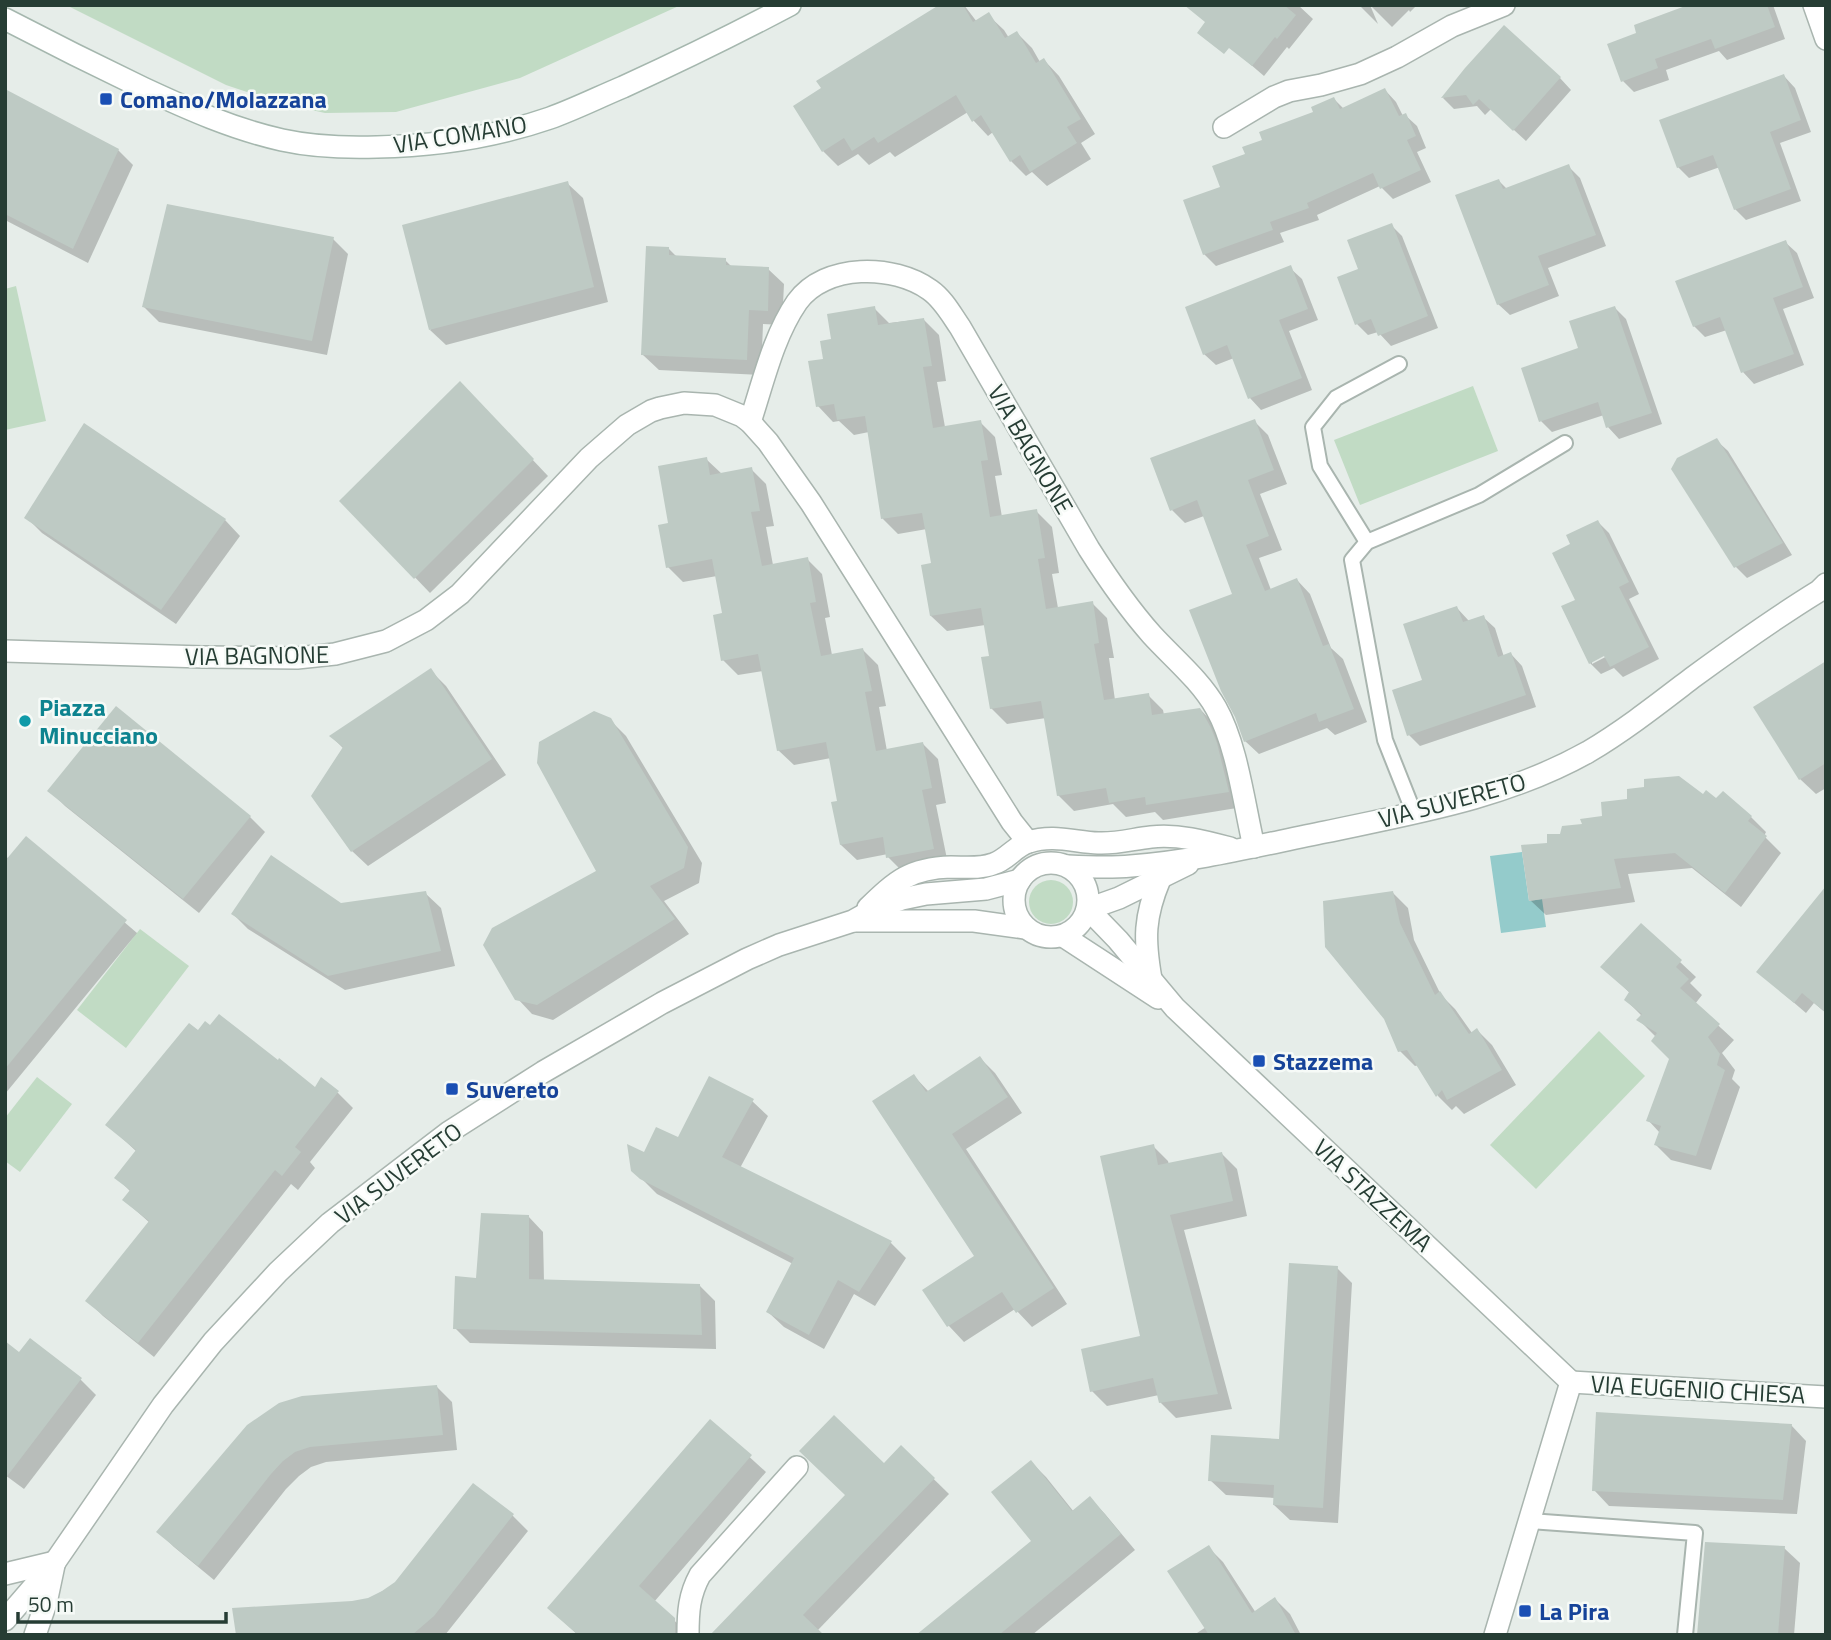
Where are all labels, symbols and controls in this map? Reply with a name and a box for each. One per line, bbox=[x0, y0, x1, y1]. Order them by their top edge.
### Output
place label: Comano/Molazzana bbox=[120, 81, 327, 117]
marker: Comano/Molazzana bbox=[98, 91, 114, 107]
street label: VIA COMANO bbox=[391, 106, 529, 162]
street label: VIA BAGNONE bbox=[979, 377, 1083, 521]
street label: VIA BAGNONE bbox=[185, 636, 329, 674]
place label: Piazza Minucciano bbox=[39, 689, 158, 753]
marker: Piazza Minucciano bbox=[17, 713, 33, 729]
street label: VIA SUVERETO bbox=[1374, 763, 1530, 837]
place label: Stazzema bbox=[1273, 1043, 1373, 1079]
marker: Stazzema bbox=[1251, 1053, 1267, 1069]
place label: Suvereto bbox=[466, 1071, 559, 1107]
marker: Suvereto bbox=[444, 1081, 460, 1097]
street label: VIA SUVERETO bbox=[327, 1113, 469, 1233]
street label: VIA STAZZEMA bbox=[1305, 1130, 1441, 1260]
street label: VIA EUGENIO CHIESA bbox=[1590, 1365, 1806, 1413]
scale bar bbox=[18, 1580, 226, 1624]
text: 50 m bbox=[28, 1588, 74, 1620]
place label: La Pira bbox=[1539, 1593, 1609, 1629]
marker: La Pira bbox=[1517, 1603, 1533, 1619]

